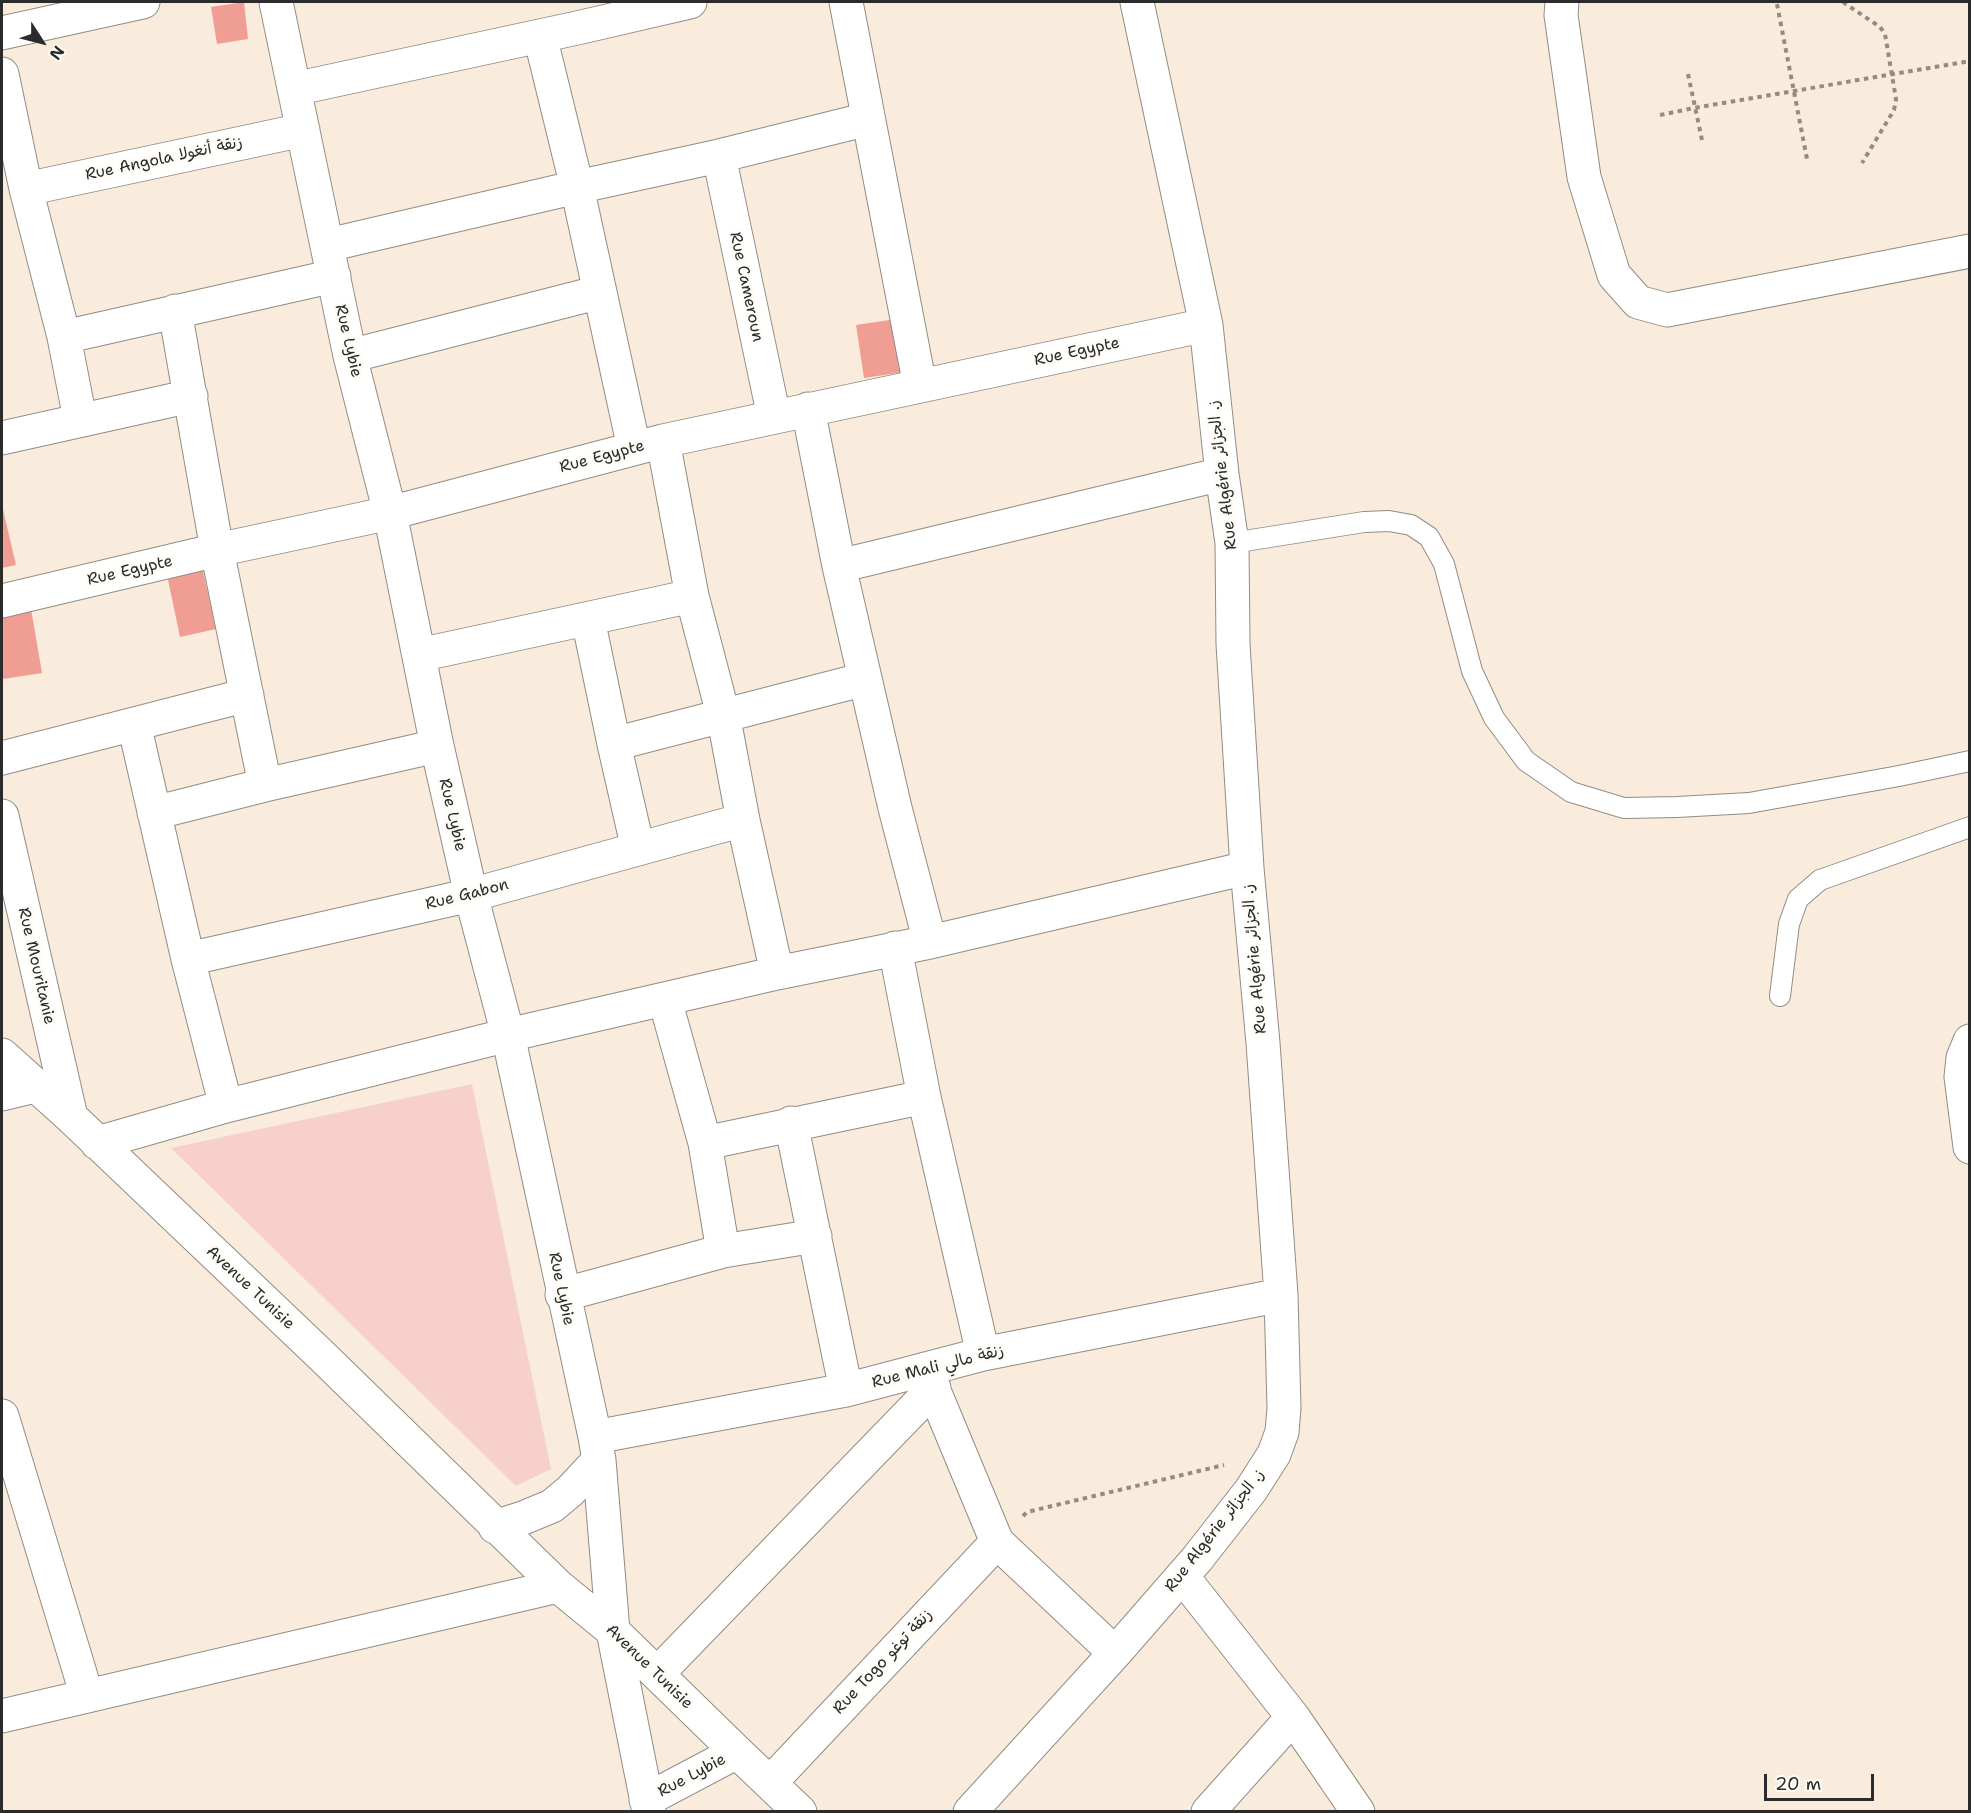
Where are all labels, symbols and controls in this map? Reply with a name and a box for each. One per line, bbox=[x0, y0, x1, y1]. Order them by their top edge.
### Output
north arrow bbox=[12, 12, 72, 72]
text: N bbox=[45, 42, 69, 64]
street label: Rue Angola زنقة أنغولا bbox=[84, 133, 244, 185]
street label: Rue Cameroun bbox=[725, 230, 767, 344]
street label: Rue Lybie bbox=[330, 303, 366, 379]
street label: Rue Egypte bbox=[1032, 334, 1122, 370]
street label: Rue Algérie ز. الجزائر bbox=[1204, 399, 1242, 551]
street label: Rue Egypte bbox=[557, 436, 647, 478]
street label: Rue Egypte bbox=[85, 552, 175, 590]
street label: Rue Lybie bbox=[434, 777, 470, 853]
street label: Rue Gabon bbox=[423, 875, 511, 915]
street label: Rue Algérie ز. الجزائر bbox=[1239, 883, 1271, 1035]
street label: Rue Mouritanie bbox=[13, 906, 59, 1026]
street label: Avenue Tunisie bbox=[202, 1242, 298, 1334]
street label: Rue Lybie bbox=[544, 1251, 578, 1327]
street label: Rue Mali زنقة مالي bbox=[870, 1341, 1006, 1393]
street label: Rue Algérie ز. الجزائر bbox=[1161, 1466, 1269, 1596]
street label: Rue Togo زنقة توغو bbox=[829, 1606, 937, 1718]
street label: Avenue Tunisie bbox=[601, 1621, 697, 1713]
street label: Rue Lybie bbox=[655, 1750, 729, 1802]
scale bar bbox=[1767, 1762, 1876, 1800]
text: 20 m bbox=[1775, 1772, 1821, 1796]

